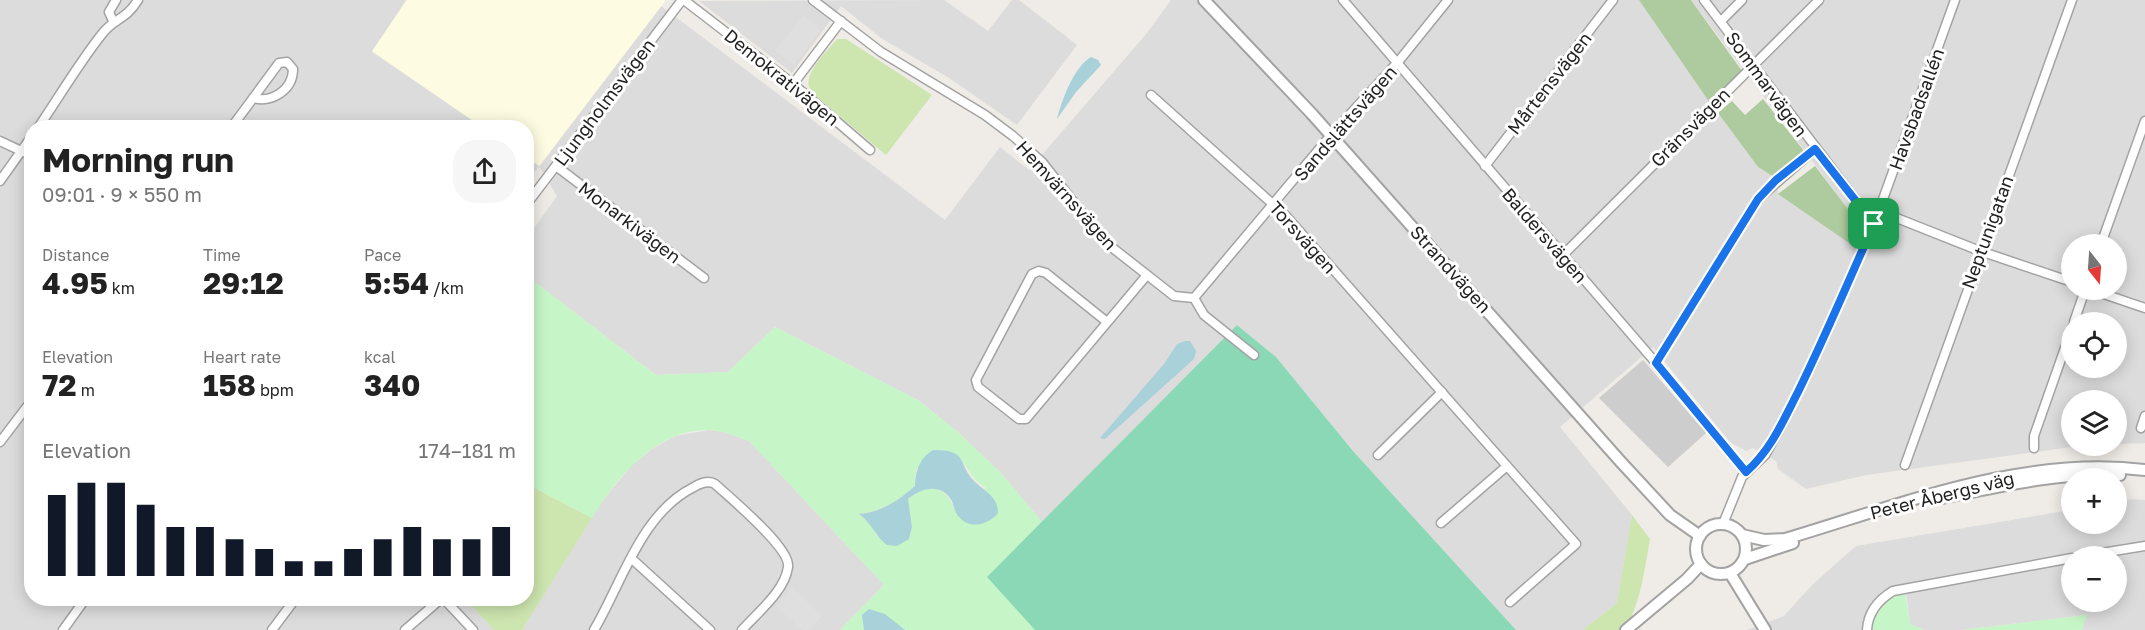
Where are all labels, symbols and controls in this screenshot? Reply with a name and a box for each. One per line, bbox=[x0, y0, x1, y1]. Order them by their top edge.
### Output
street label: Demokrativägen bbox=[720, 24, 844, 130]
street label: Mårtensvägen bbox=[1502, 27, 1596, 139]
street label: Sommarvägen bbox=[1722, 27, 1812, 141]
street label: Ljungholmsvägen bbox=[549, 34, 659, 170]
street label: Havsbadsallén bbox=[1884, 45, 1948, 173]
street label: Sandslättsvägen bbox=[1289, 61, 1401, 185]
street label: Gränsvägen bbox=[1646, 83, 1734, 171]
street label: Hemvärnsvägen bbox=[1012, 136, 1122, 254]
text: Morning run bbox=[42, 140, 234, 179]
button: share bbox=[453, 140, 516, 203]
street label: Neptunigatan bbox=[1956, 172, 2018, 292]
street label: Monarkivägen bbox=[575, 176, 685, 268]
text: 09:01 · 9 × 550 m bbox=[42, 182, 202, 206]
street label: Baldersvägen bbox=[1498, 183, 1592, 287]
street label: Torsvägen bbox=[1265, 196, 1341, 278]
pin bbox=[1848, 198, 1899, 249]
icon: arrive bbox=[1857, 207, 1890, 240]
street label: Strandvägen bbox=[1406, 221, 1496, 317]
north arrow bbox=[2061, 234, 2127, 300]
map controls bbox=[2061, 234, 2127, 612]
text: Distance bbox=[42, 245, 109, 265]
text: Time bbox=[203, 245, 241, 265]
text: Pace bbox=[364, 245, 401, 265]
text: 4.95 bbox=[42, 265, 108, 301]
text: 29:12 bbox=[203, 265, 284, 301]
text: 5:54 bbox=[364, 265, 429, 301]
text: km bbox=[108, 278, 135, 298]
text: /km bbox=[429, 278, 464, 298]
button: locate bbox=[2061, 312, 2127, 378]
text: Elevation bbox=[42, 347, 113, 367]
text: Heart rate bbox=[203, 347, 281, 367]
text: kcal bbox=[364, 347, 396, 367]
text: 72 bbox=[42, 367, 77, 403]
text: 158 bbox=[203, 367, 256, 403]
text: 340 bbox=[364, 367, 421, 403]
text: m bbox=[77, 380, 95, 400]
text: bpm bbox=[256, 380, 294, 400]
button: layers bbox=[2061, 390, 2127, 456]
text: Elevation bbox=[42, 438, 131, 462]
text: 174–181 m bbox=[419, 438, 516, 462]
street label: Peter Åbergs väg bbox=[1868, 466, 2016, 524]
button: + bbox=[2061, 468, 2127, 534]
button: − bbox=[2061, 546, 2127, 612]

